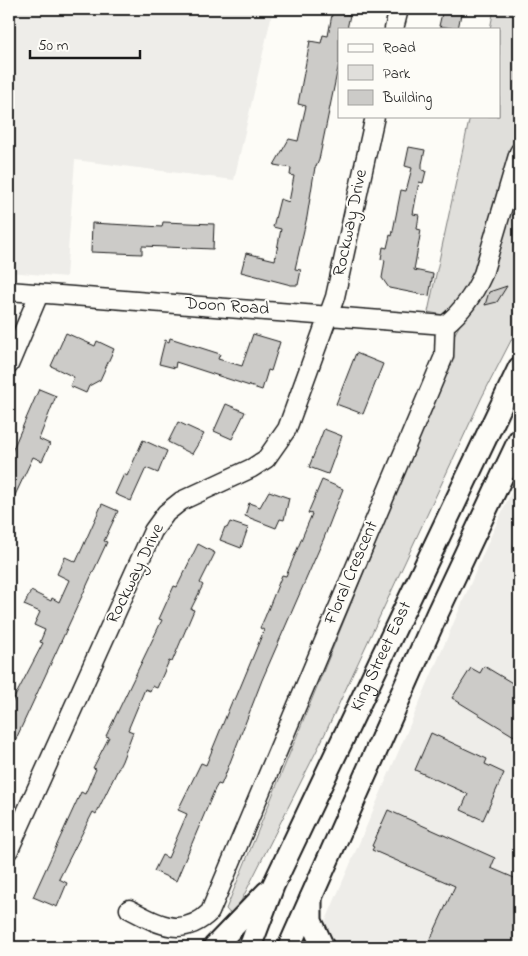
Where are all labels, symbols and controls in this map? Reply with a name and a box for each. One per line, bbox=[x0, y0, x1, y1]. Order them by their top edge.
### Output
scale bar bbox=[30, 28, 140, 60]
legend bbox=[338, 28, 500, 118]
text: 50 m bbox=[38, 35, 69, 57]
text: Road bbox=[383, 37, 416, 59]
text: Park bbox=[383, 63, 411, 85]
text: Building bbox=[382, 87, 432, 110]
street label: Rockway Drive bbox=[327, 166, 375, 279]
street label: Doon Road bbox=[183, 291, 270, 323]
street label: Floral Crescent bbox=[318, 517, 386, 630]
street label: Rockway Drive bbox=[100, 519, 172, 629]
street label: King Street East bbox=[345, 597, 419, 716]

